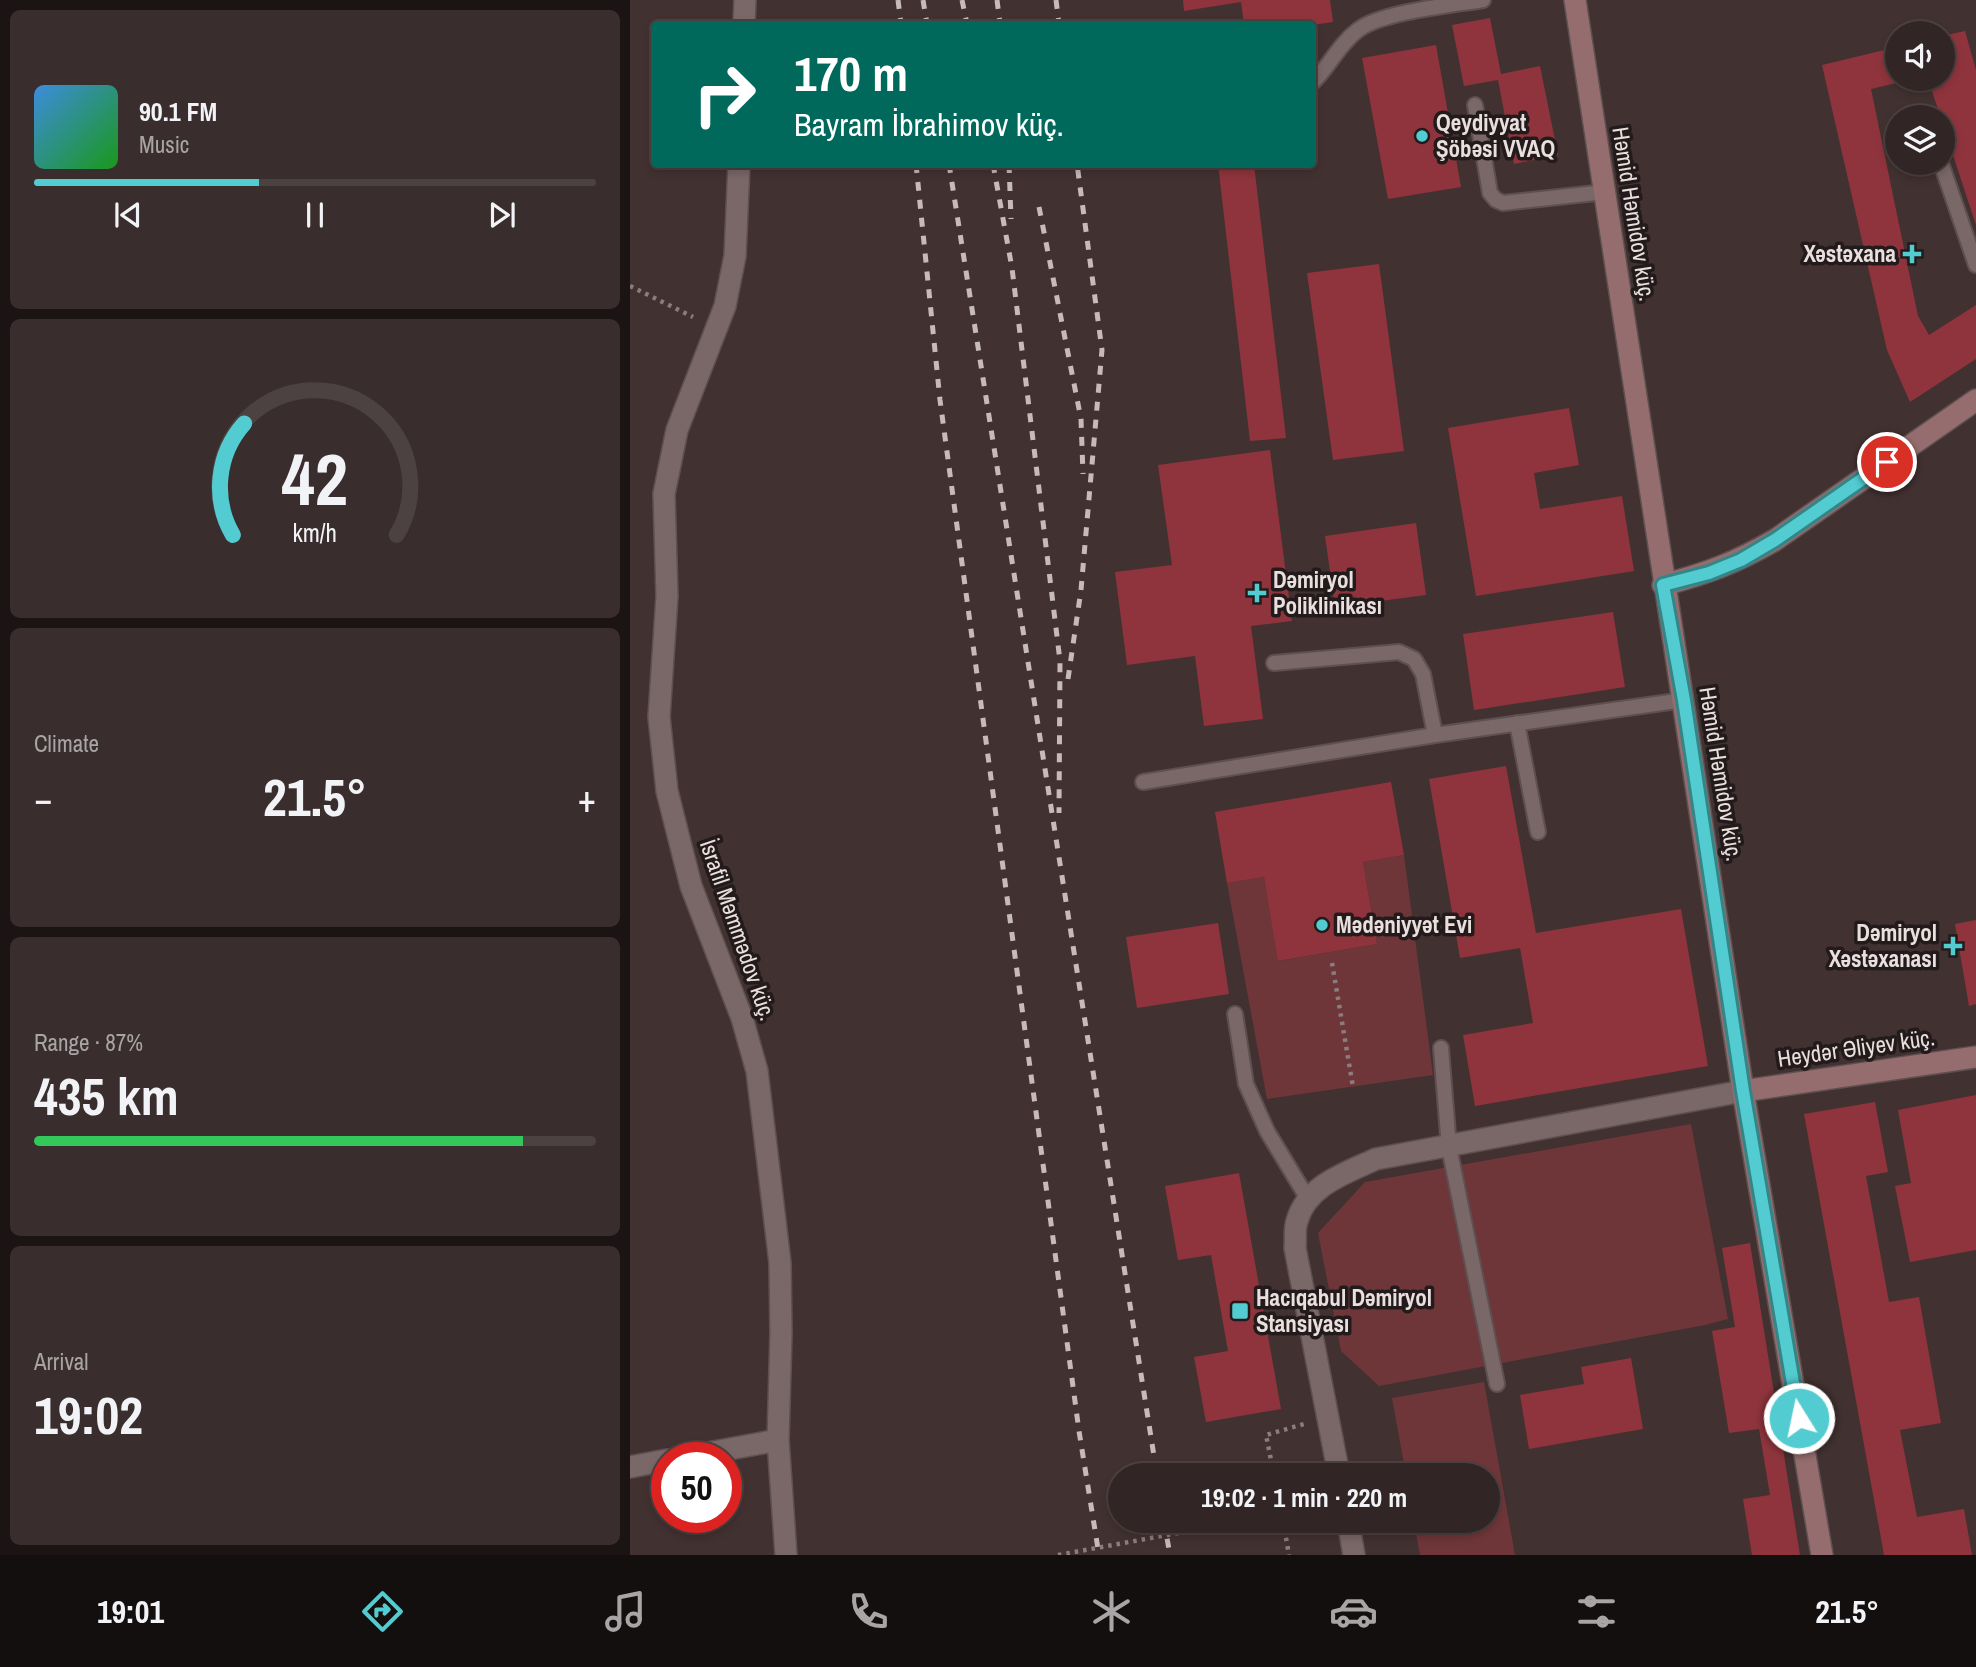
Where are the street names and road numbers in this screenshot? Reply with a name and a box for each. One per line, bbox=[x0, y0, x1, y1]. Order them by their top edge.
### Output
street label: Həmid Həmidov küç. bbox=[1605, 125, 1664, 303]
street label: Həmid Həmidov küç. bbox=[1692, 685, 1751, 863]
street label: İsrafil Məmmədov küç. bbox=[693, 835, 784, 1025]
street label: Heydər Əliyev küç. bbox=[1775, 1021, 1937, 1074]

